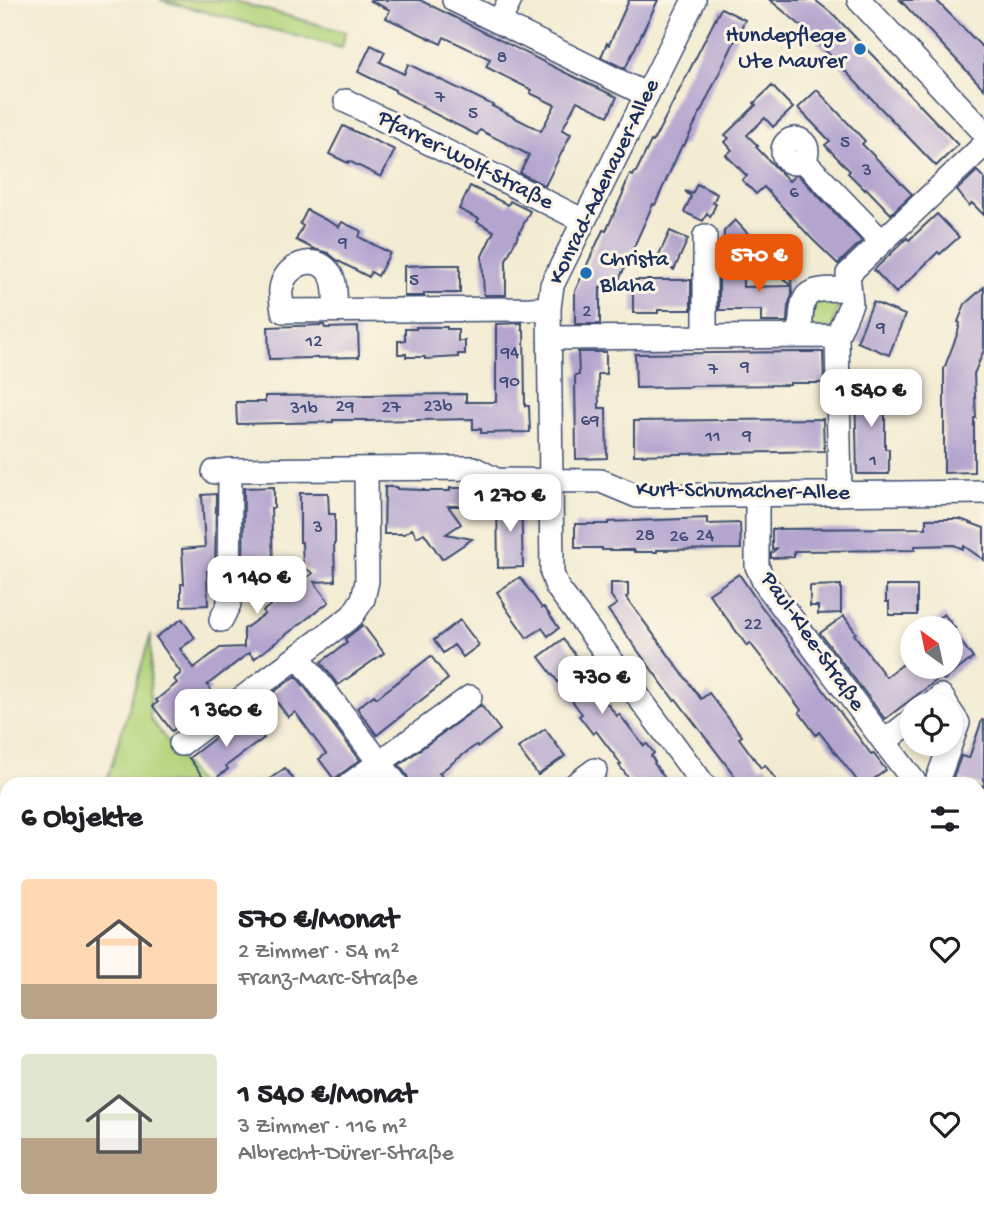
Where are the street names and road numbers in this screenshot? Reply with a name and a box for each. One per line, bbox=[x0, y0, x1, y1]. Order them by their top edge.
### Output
street label: Konrad-Adenauer-Allee bbox=[544, 74, 667, 289]
street label: Pfarrer-Wolf-Straße bbox=[372, 105, 558, 217]
street label: Kurt-Schumacher-Allee bbox=[636, 477, 851, 507]
street label: Paul-Klee-Straße bbox=[753, 566, 871, 718]

